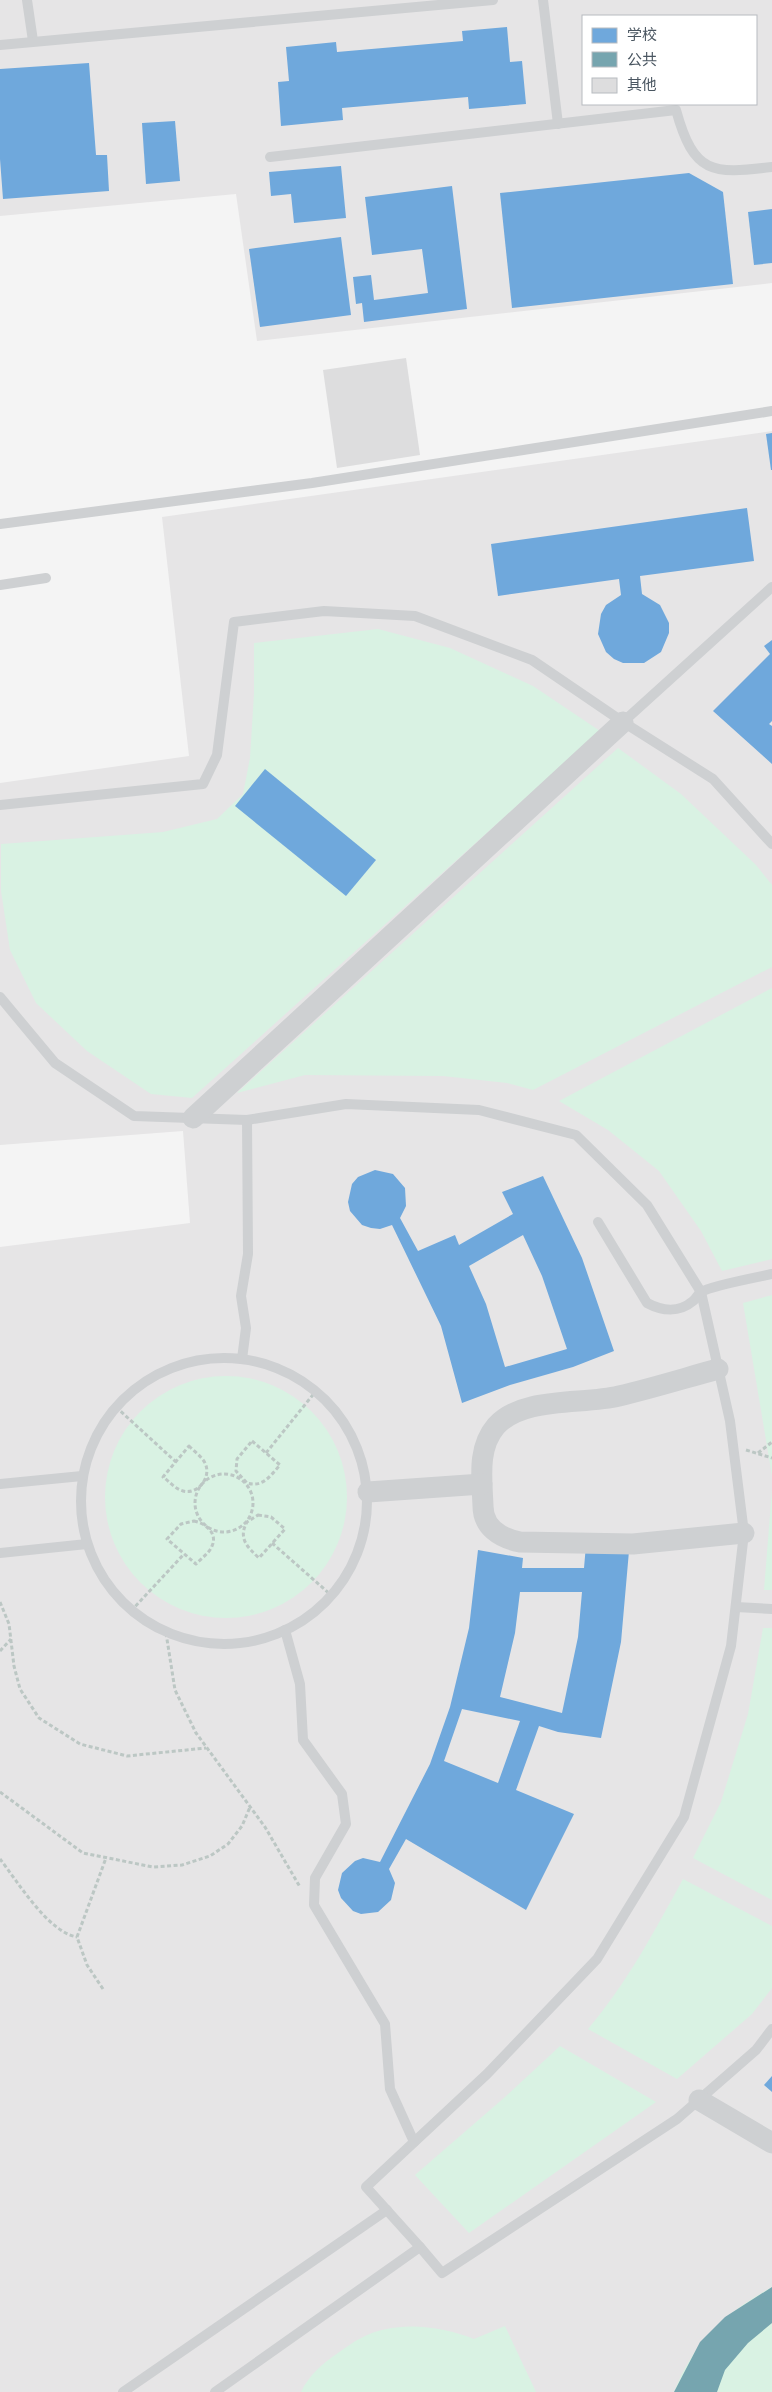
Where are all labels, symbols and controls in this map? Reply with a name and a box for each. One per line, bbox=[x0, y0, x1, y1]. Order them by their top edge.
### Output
legend bbox=[582, 15, 757, 105]
text: 学校 bbox=[627, 26, 657, 43]
text: 公共 bbox=[627, 51, 657, 68]
text: 其他 bbox=[627, 76, 657, 93]

